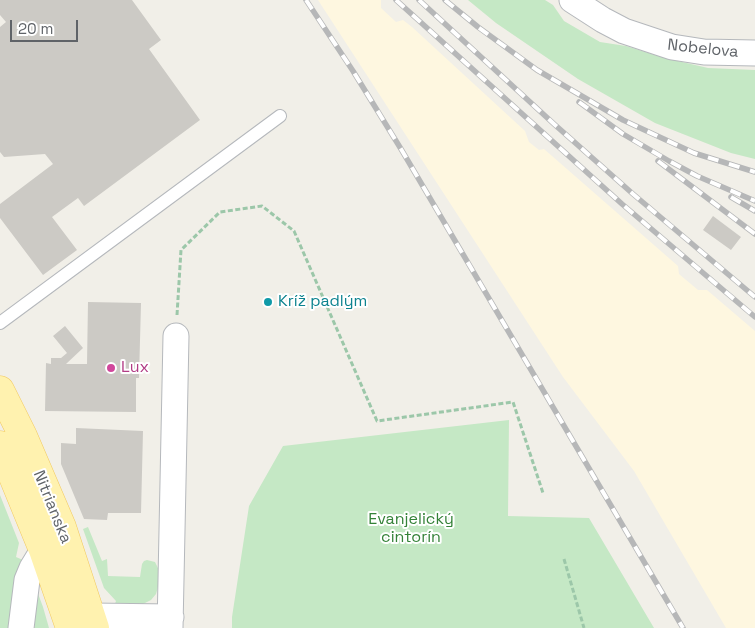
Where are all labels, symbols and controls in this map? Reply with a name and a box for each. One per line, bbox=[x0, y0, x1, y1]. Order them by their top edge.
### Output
scale bar bbox=[12, 10, 80, 42]
text: 20 m bbox=[18, 19, 53, 38]
street label: Nobelova bbox=[667, 36, 739, 62]
place label: Kríž padlým bbox=[278, 292, 367, 312]
marker: Kríž padlým bbox=[262, 296, 274, 308]
place label: Lux bbox=[121, 358, 149, 378]
marker: Lux bbox=[105, 362, 117, 374]
street label: Nitrianska bbox=[29, 468, 75, 546]
park label: Evanjelický cintorín bbox=[368, 510, 454, 548]

